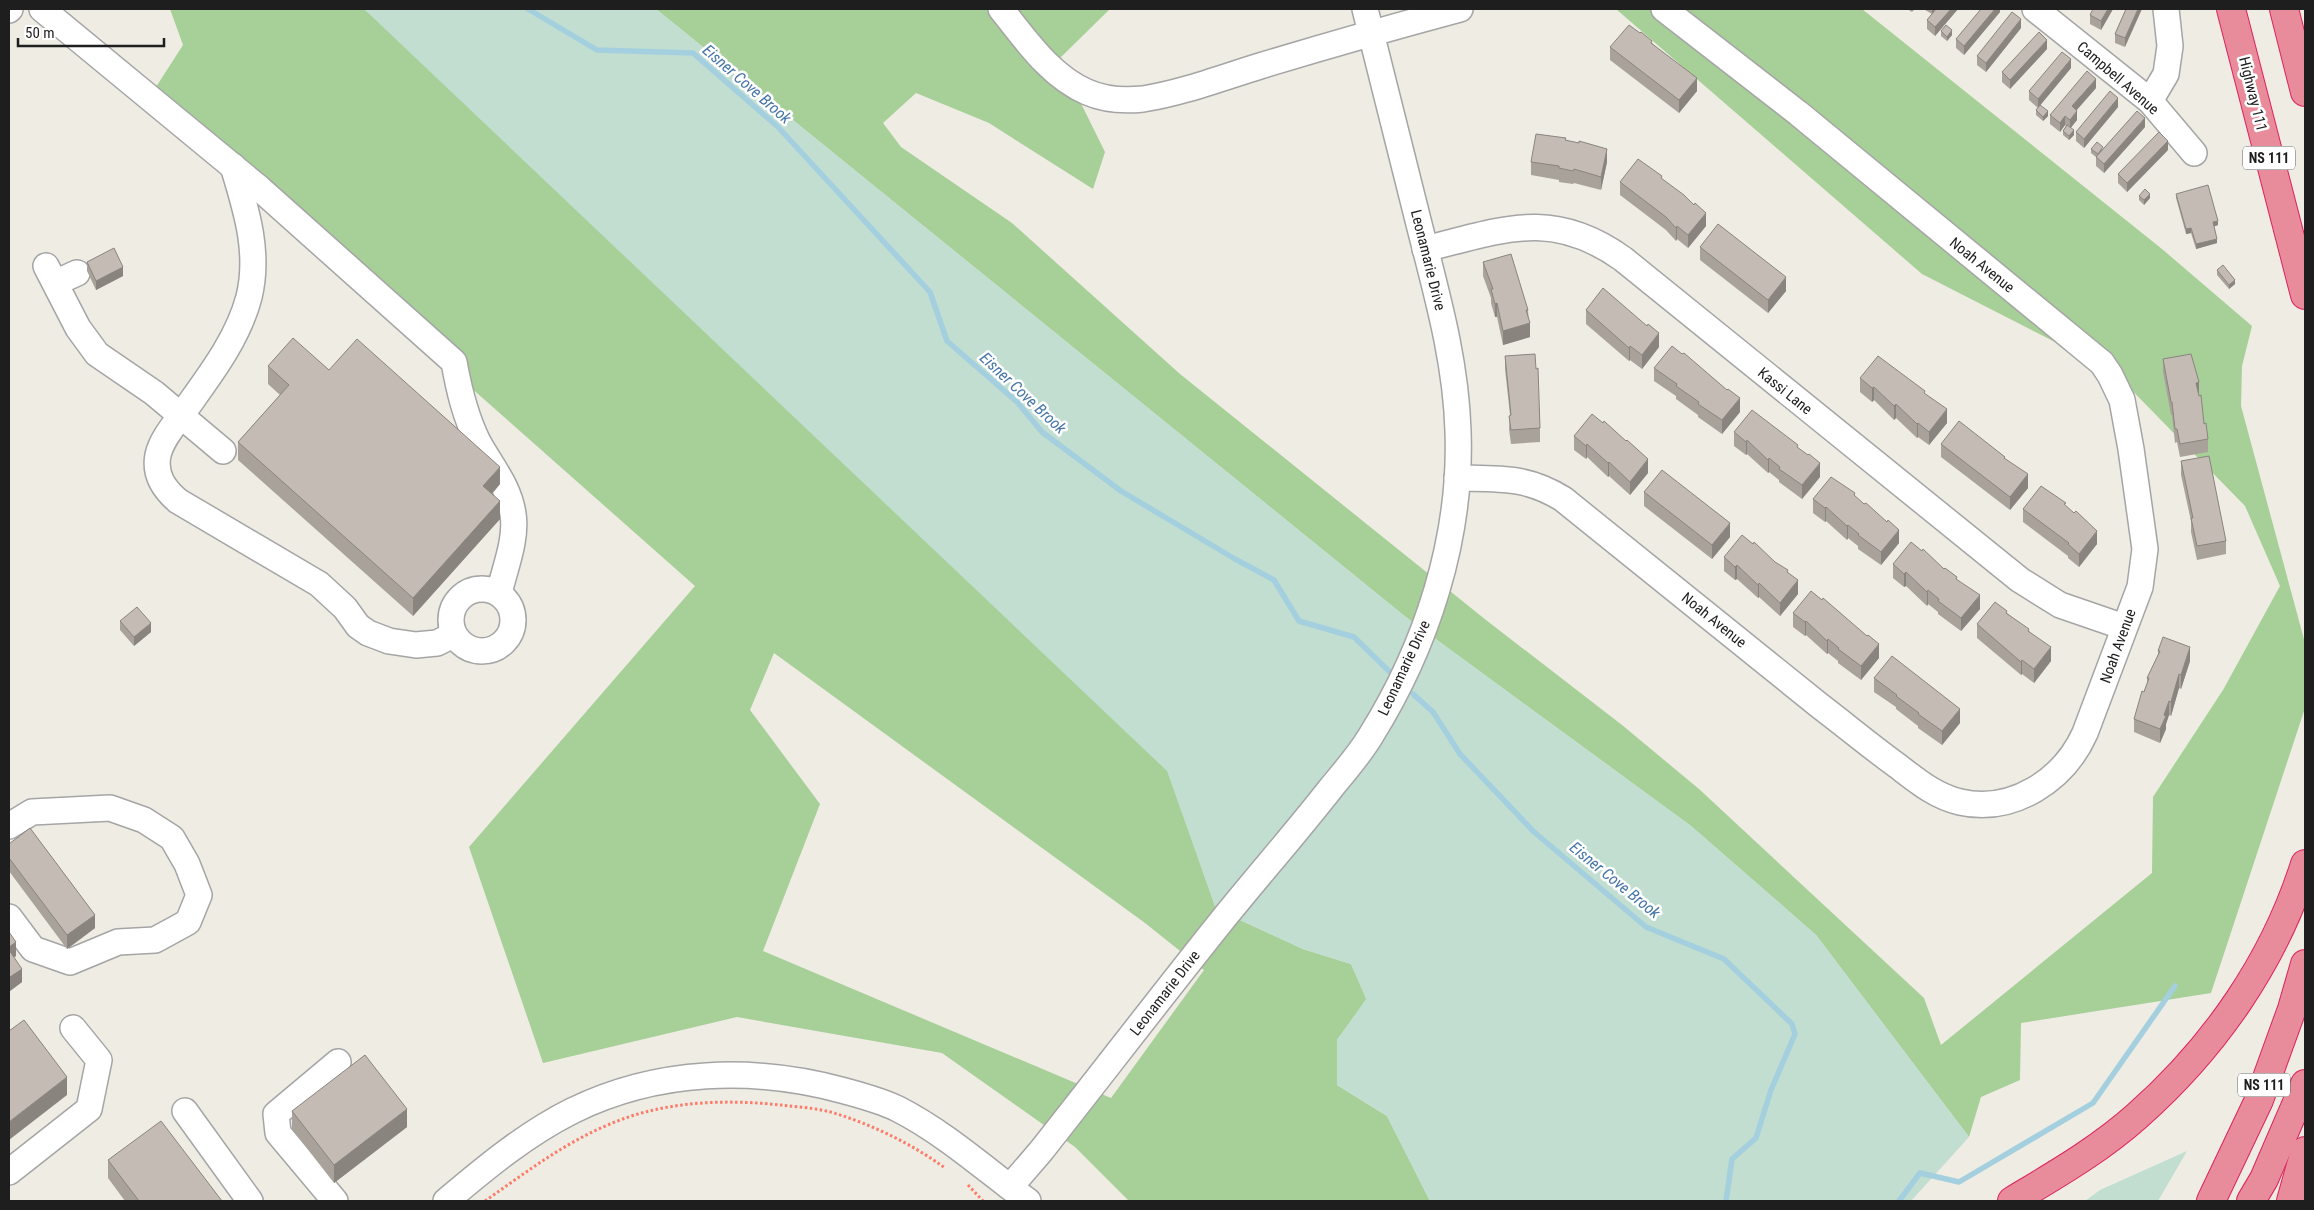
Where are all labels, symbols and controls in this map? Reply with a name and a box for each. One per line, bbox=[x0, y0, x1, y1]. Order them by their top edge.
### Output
scale bar bbox=[18, 15, 164, 47]
text: 50 m bbox=[25, 24, 55, 42]
street label: Campbell Avenue bbox=[2073, 38, 2163, 118]
water label: Eisner Cove Brook bbox=[699, 40, 796, 128]
street label: Highway 111 bbox=[2235, 55, 2271, 133]
road number: NS 111 bbox=[2243, 146, 2295, 170]
street label: Leonamarie Drive bbox=[1407, 208, 1449, 312]
street label: Noah Avenue bbox=[1946, 233, 2018, 297]
water label: Eisner Cove Brook bbox=[976, 348, 1071, 438]
street label: Kassi Lane bbox=[1754, 364, 1816, 418]
street label: Noah Avenue bbox=[1678, 588, 1750, 652]
street label: Noah Avenue bbox=[2096, 606, 2140, 686]
street label: Leonamarie Drive bbox=[1374, 618, 1434, 718]
water label: Eisner Cove Brook bbox=[1566, 838, 1665, 923]
street label: Leonamarie Drive bbox=[1126, 947, 1204, 1039]
road number: NS 111 bbox=[2238, 1074, 2290, 1096]

